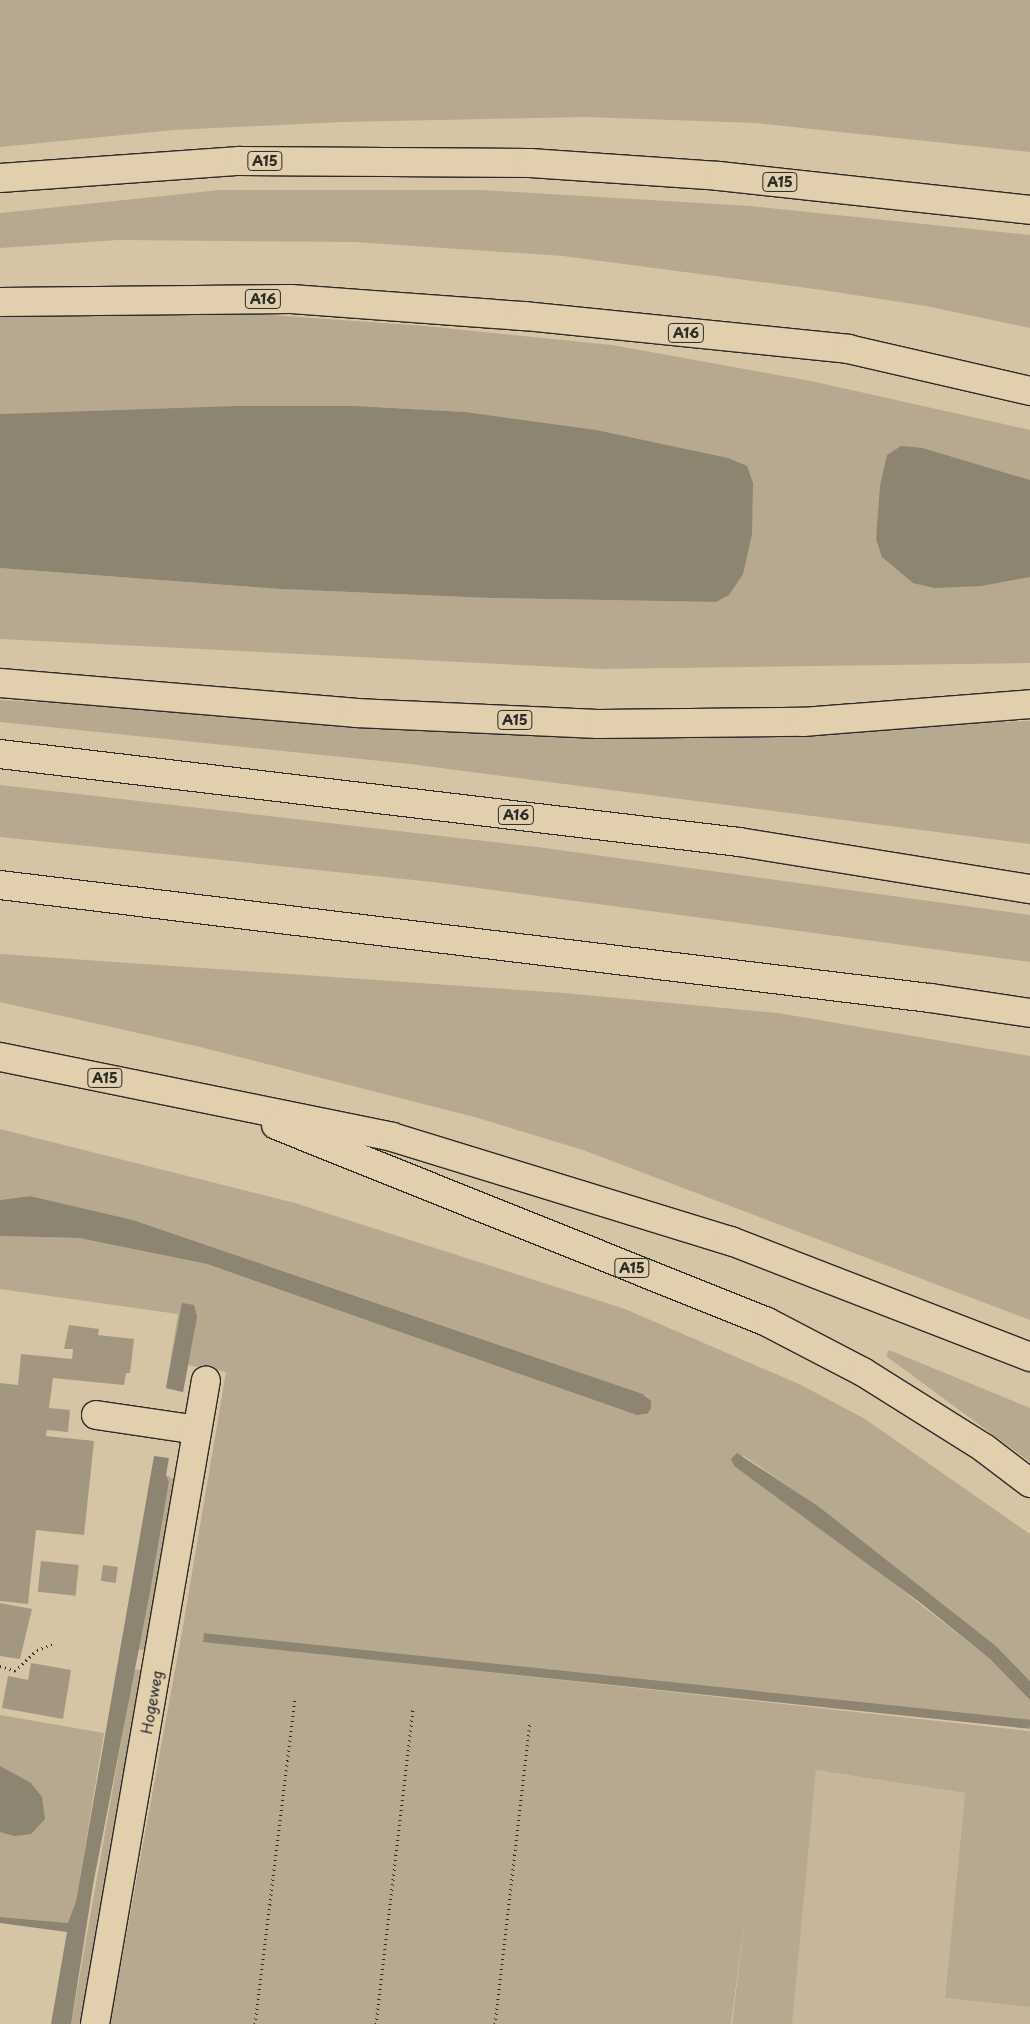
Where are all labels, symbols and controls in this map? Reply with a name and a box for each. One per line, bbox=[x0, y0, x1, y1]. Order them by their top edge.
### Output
road number: A15 bbox=[246, 150, 284, 172]
road number: A15 bbox=[761, 170, 799, 193]
road number: A16 bbox=[244, 288, 282, 310]
road number: A16 bbox=[667, 322, 705, 344]
road number: A15 bbox=[496, 708, 534, 732]
road number: A16 bbox=[497, 804, 535, 826]
road number: A15 bbox=[86, 1066, 124, 1090]
road number: A15 bbox=[613, 1256, 651, 1280]
street label: Hogeweg bbox=[137, 1669, 165, 1735]

